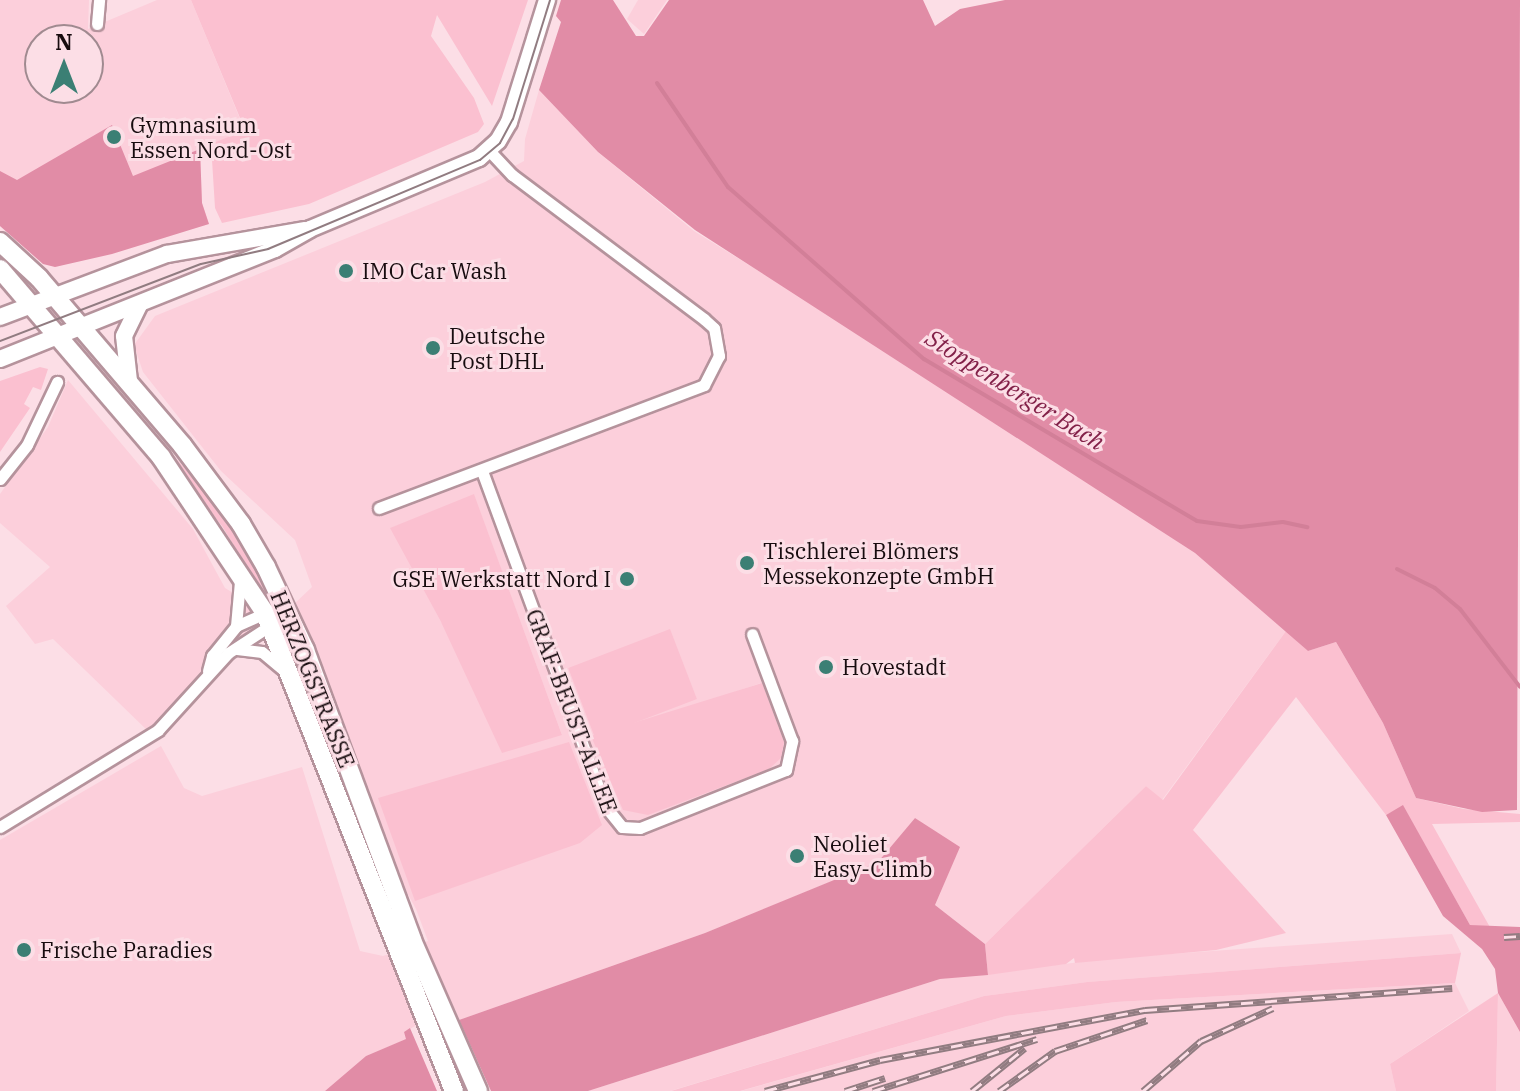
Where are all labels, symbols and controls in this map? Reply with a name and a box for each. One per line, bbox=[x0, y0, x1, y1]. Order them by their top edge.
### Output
north arrow bbox=[24, 24, 104, 104]
text: N bbox=[55, 27, 73, 56]
place label: Gymnasium Essen Nord-Ost bbox=[130, 111, 292, 162]
marker: Gymnasium Essen Nord-Ost bbox=[105, 128, 123, 146]
place label: IMO Car Wash bbox=[362, 258, 507, 284]
marker: IMO Car Wash bbox=[337, 262, 355, 280]
place label: Deutsche Post DHL bbox=[449, 322, 545, 374]
water label: Stoppenberger Bach bbox=[920, 323, 1110, 457]
marker: Deutsche Post DHL bbox=[424, 339, 442, 357]
place label: Tischlerei Blömers Messekonzepte GmbH bbox=[763, 537, 994, 588]
marker: Tischlerei Blömers Messekonzepte GmbH bbox=[738, 554, 756, 572]
place label: GSE Werkstatt Nord I bbox=[392, 566, 611, 592]
marker: GSE Werkstatt Nord I bbox=[618, 570, 636, 588]
street label: HERZOGSTRASSE bbox=[265, 587, 361, 771]
street label: GRAF-BEUST-ALLEE bbox=[521, 605, 623, 817]
place label: Hovestadt bbox=[842, 654, 946, 680]
marker: Hovestadt bbox=[817, 658, 835, 676]
place label: Neoliet Easy-Climb bbox=[813, 830, 932, 882]
marker: Neoliet Easy-Climb bbox=[788, 847, 806, 865]
place label: Frische Paradies bbox=[40, 937, 213, 963]
marker: Frische Paradies bbox=[15, 941, 33, 959]

